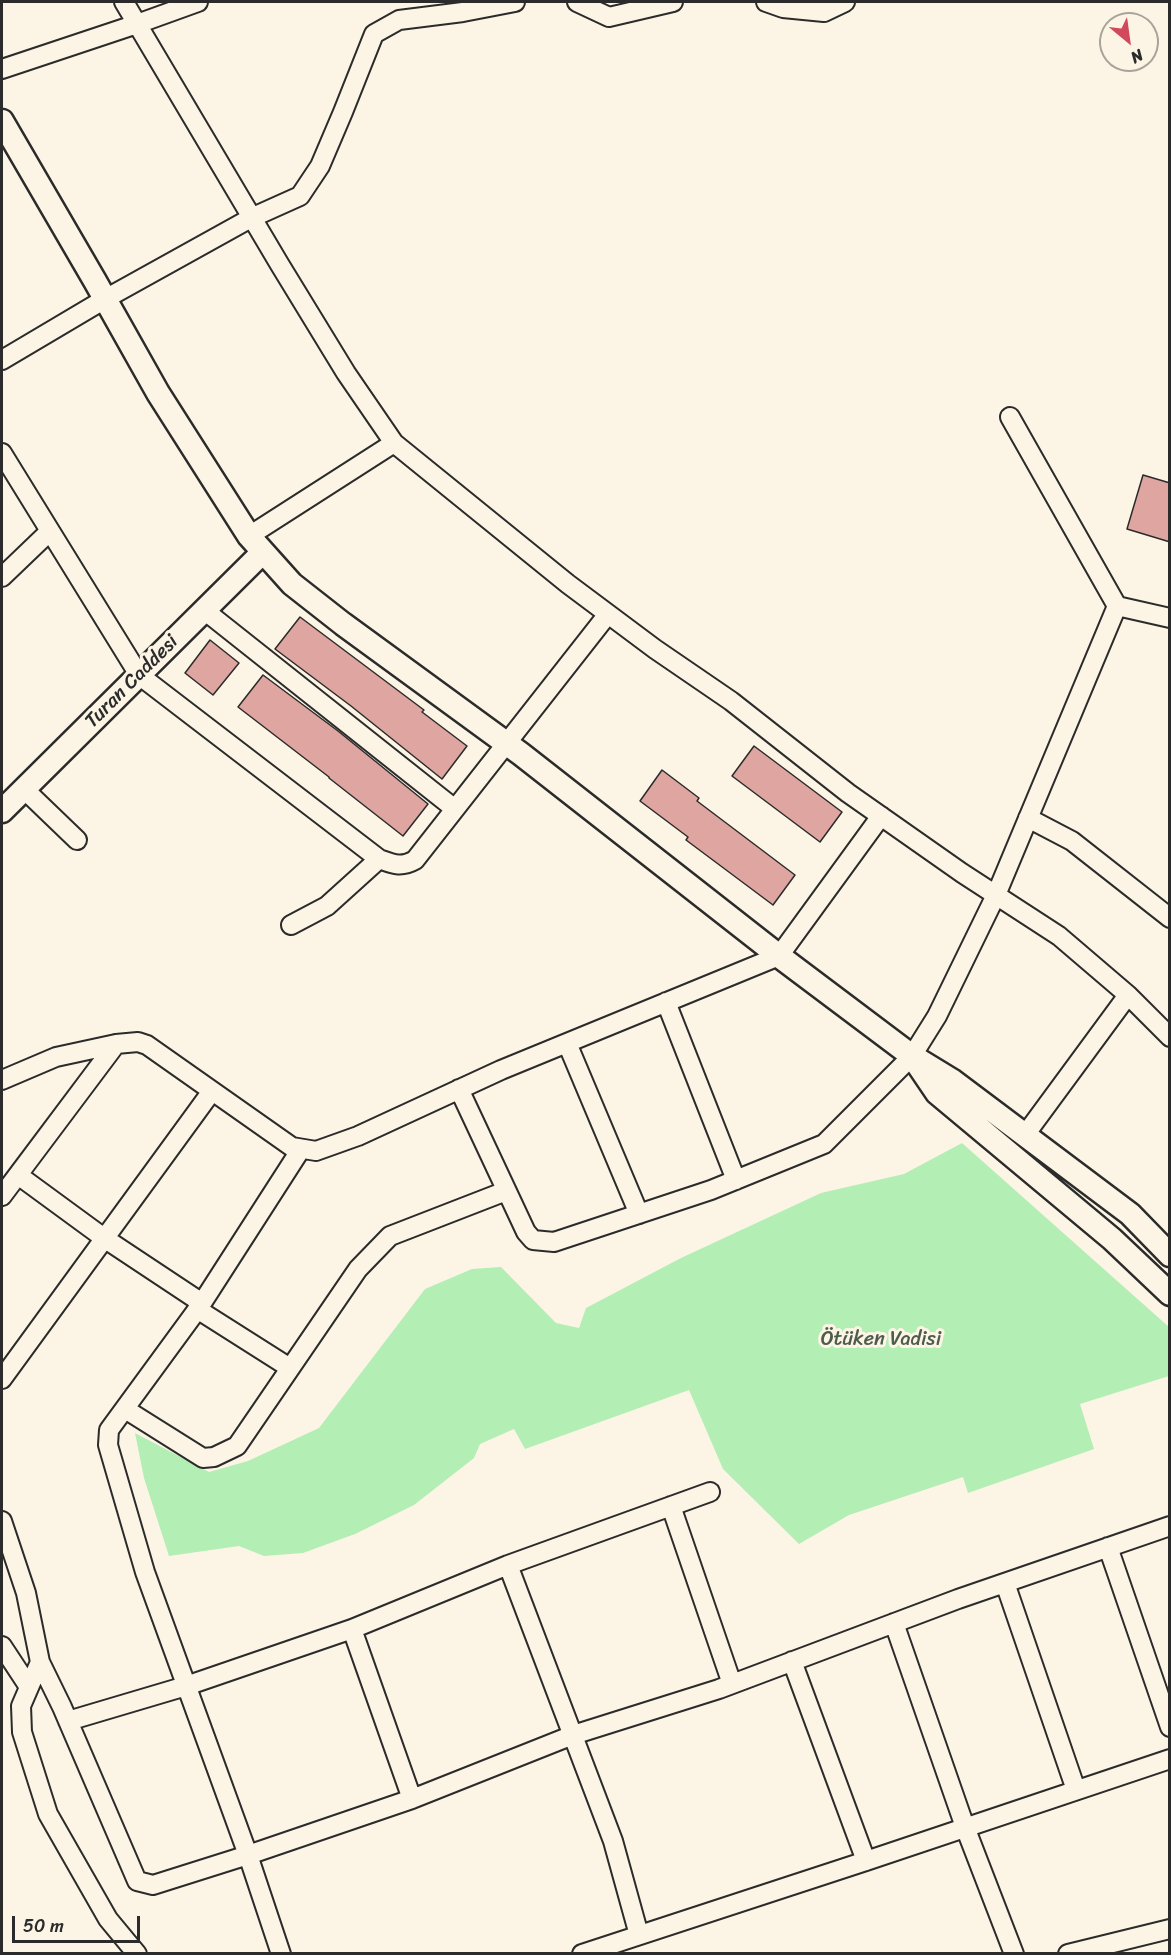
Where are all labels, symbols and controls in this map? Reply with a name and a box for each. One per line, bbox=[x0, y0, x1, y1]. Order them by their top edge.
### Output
north arrow bbox=[1099, 12, 1159, 72]
text: N bbox=[1125, 41, 1149, 72]
street label: Turan Caddesi bbox=[80, 630, 184, 734]
park label: Ötüken Vadisi bbox=[821, 1328, 941, 1352]
scale bar bbox=[15, 1904, 142, 1942]
text: 50 m bbox=[23, 1910, 64, 1942]

